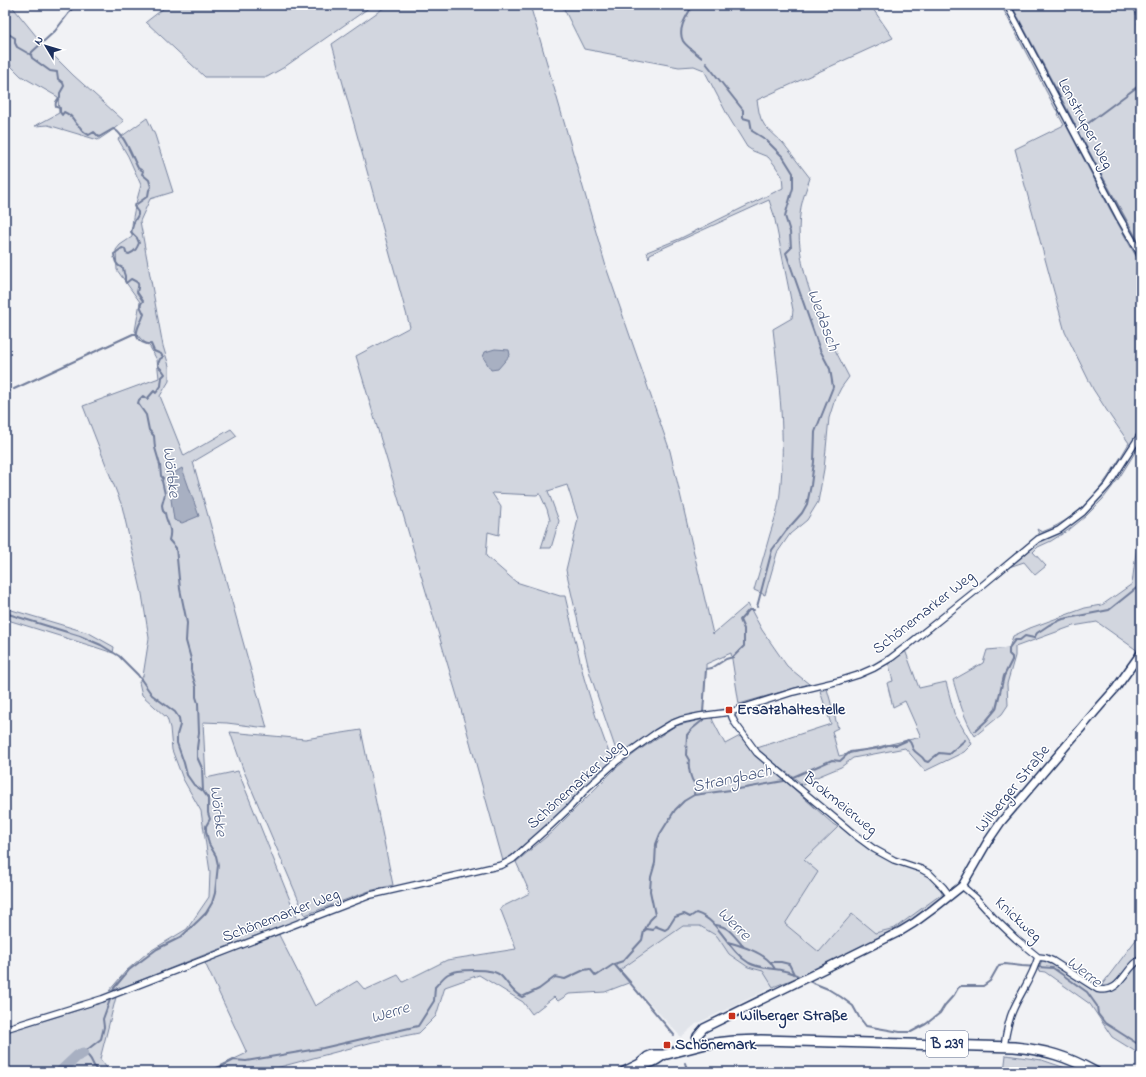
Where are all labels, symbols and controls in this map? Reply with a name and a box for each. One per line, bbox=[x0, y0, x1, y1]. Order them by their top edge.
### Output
north arrow bbox=[26, 26, 66, 66]
text: N bbox=[30, 33, 48, 48]
street label: Lenstruper Weg bbox=[1051, 74, 1119, 174]
water label: Wedasch bbox=[800, 286, 846, 355]
water label: Wörbke bbox=[155, 445, 187, 500]
street label: Schönemarker Weg bbox=[868, 565, 980, 661]
place label: Ersatzhaltestelle bbox=[737, 698, 846, 722]
marker: Ersatzhaltestelle bbox=[724, 705, 734, 715]
street label: Schönemarker Weg bbox=[522, 735, 630, 835]
street label: Wilberger Straße bbox=[970, 739, 1057, 838]
water label: Strangbach bbox=[690, 758, 775, 801]
street label: Brokmeierweg bbox=[797, 766, 883, 842]
water label: Wörbke bbox=[202, 784, 234, 839]
street label: Schönemarker Weg bbox=[219, 883, 343, 949]
street label: Knickweg bbox=[989, 892, 1047, 948]
water label: Werre bbox=[711, 901, 758, 948]
water label: Werre bbox=[1061, 950, 1108, 995]
water label: Werre bbox=[368, 995, 414, 1031]
place label: Wilberger Straße bbox=[740, 1004, 848, 1029]
marker: Wilberger Straße bbox=[727, 1011, 737, 1021]
road number: B 239 bbox=[926, 1031, 968, 1057]
place label: Schönemark bbox=[675, 1033, 757, 1057]
marker: Schönemark bbox=[662, 1040, 672, 1050]

